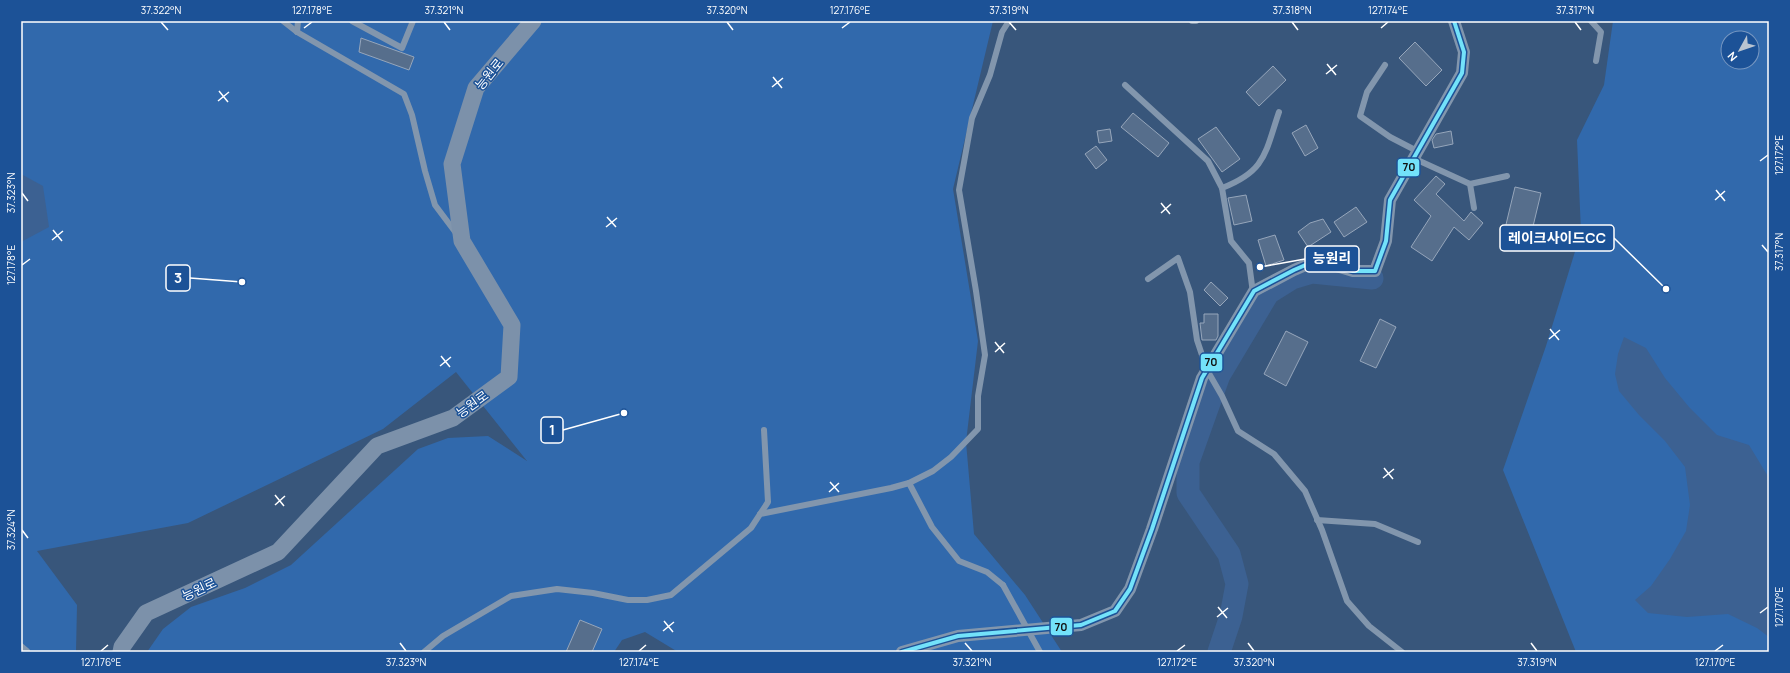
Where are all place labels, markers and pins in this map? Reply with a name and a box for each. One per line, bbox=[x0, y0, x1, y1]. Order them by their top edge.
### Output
callout: 레이크사이드CC bbox=[1500, 225, 1614, 251]
callout: 능원리 bbox=[1305, 246, 1359, 272]
callout: 3 bbox=[166, 265, 190, 291]
callout: 1 bbox=[541, 417, 563, 443]

